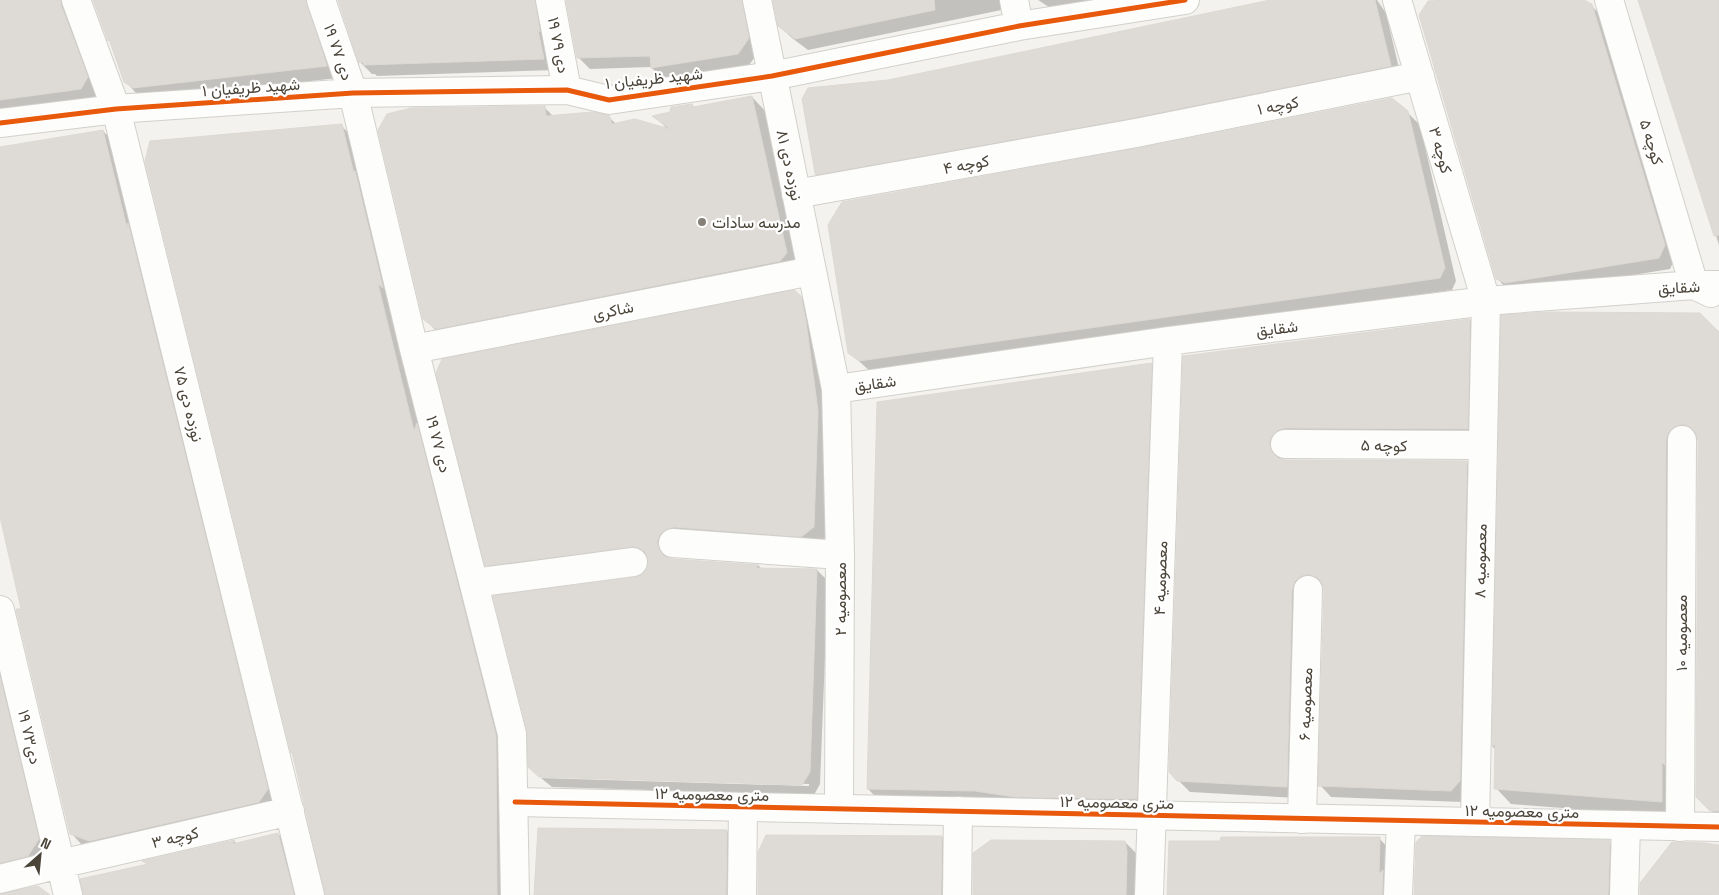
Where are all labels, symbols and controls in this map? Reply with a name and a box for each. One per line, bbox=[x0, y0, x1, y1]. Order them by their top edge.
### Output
street label: ۱۹ دی ۷۹ bbox=[543, 15, 574, 75]
street label: ۱۹ دی ۷۷ bbox=[319, 21, 358, 83]
street label: شهید ظریفیان ۱ bbox=[604, 63, 704, 94]
street label: شهید ظریفیان ۱ bbox=[201, 74, 301, 101]
street label: کوچه ۱ bbox=[1255, 91, 1301, 121]
street label: کوچه ۵ bbox=[1634, 117, 1668, 168]
street label: کوچه ۳ bbox=[1423, 124, 1457, 176]
street label: نوزده دی ۸۱ bbox=[772, 128, 807, 203]
street label: کوچه ۴ bbox=[941, 150, 991, 180]
place label: مدرسه سادات bbox=[712, 212, 800, 233]
marker: مدرسه سادات bbox=[696, 216, 708, 228]
street label: شقایق bbox=[1657, 276, 1701, 299]
street label: شاکری bbox=[591, 296, 635, 325]
street label: شقایق bbox=[1255, 316, 1299, 341]
street label: نوزده دی ۷۵ bbox=[169, 364, 208, 444]
street label: شقایق bbox=[853, 370, 897, 397]
street label: ۱۹ دی ۷۷ bbox=[421, 413, 456, 475]
street label: کوچه ۵ bbox=[1360, 435, 1408, 457]
street label: معصومیه ۸ bbox=[1469, 523, 1492, 599]
street label: معصومیه ۴ bbox=[1149, 540, 1172, 616]
street label: معصومیه ۲ bbox=[830, 562, 851, 636]
street label: معصومیه ۱۰ bbox=[1671, 595, 1692, 671]
street label: معصومیه ۶ bbox=[1294, 667, 1317, 741]
street label: ۱۹ دی۷۳ bbox=[13, 708, 46, 766]
street label: ۱۲ متری معصومیه bbox=[655, 783, 769, 806]
street label: ۱۲ متری معصومیه bbox=[1060, 791, 1174, 814]
street label: ۱۲ متری معصومیه bbox=[1465, 800, 1579, 823]
street label: کوچه ۳ bbox=[149, 822, 201, 854]
north arrow bbox=[15, 830, 65, 880]
text: N bbox=[38, 833, 54, 854]

